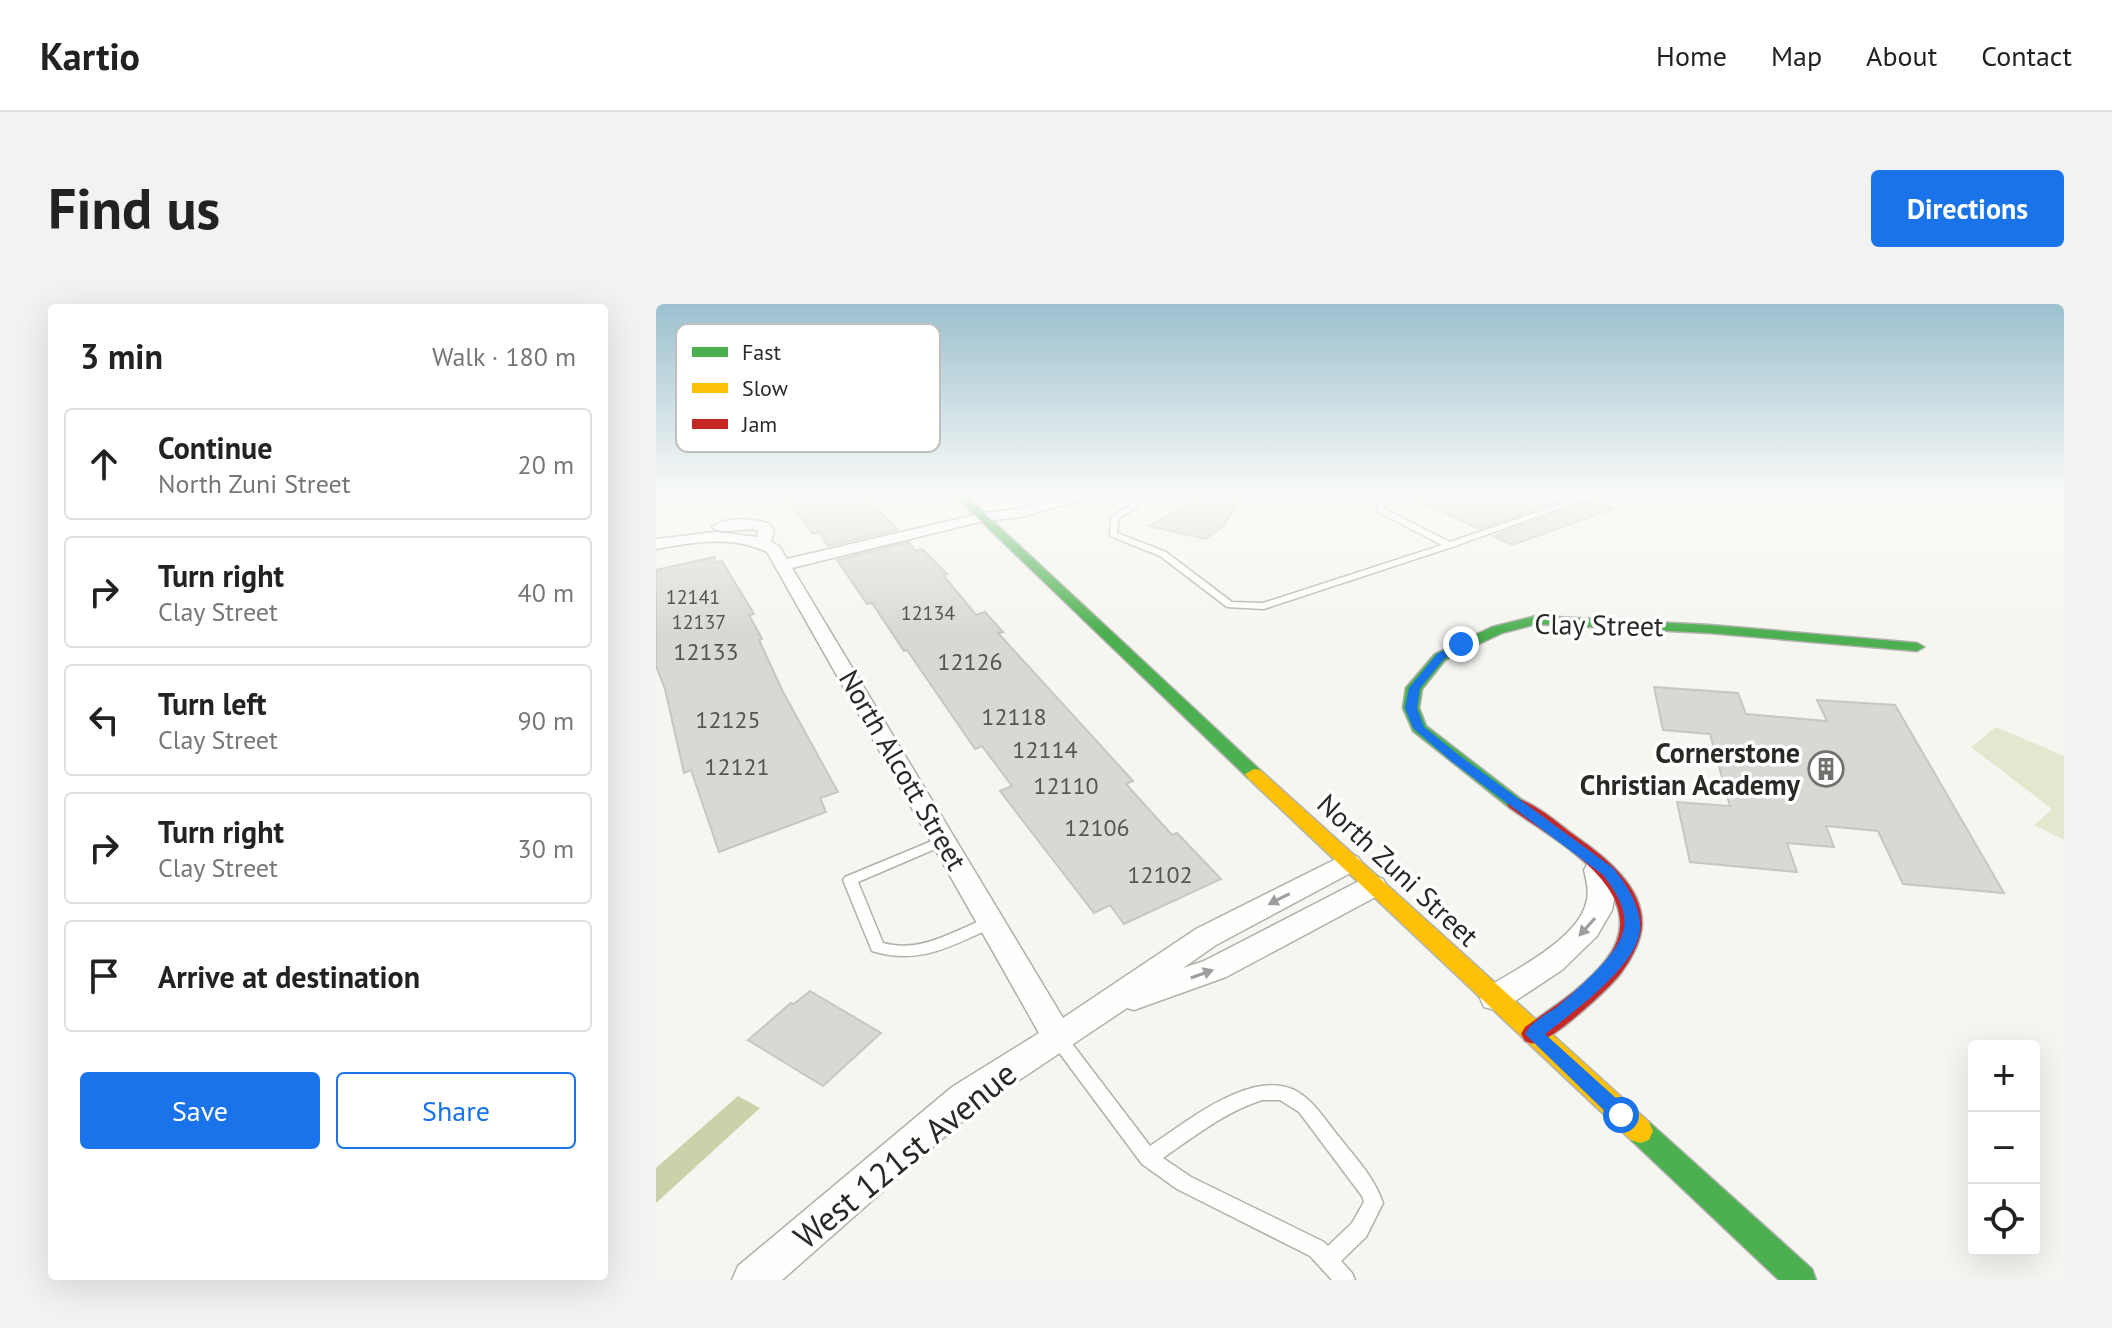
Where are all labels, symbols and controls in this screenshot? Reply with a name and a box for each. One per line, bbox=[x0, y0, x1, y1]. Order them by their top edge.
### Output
text: Kartio bbox=[40, 31, 140, 80]
text: Home bbox=[1656, 37, 1727, 74]
text: Map bbox=[1771, 37, 1822, 74]
text: About bbox=[1866, 37, 1937, 74]
text: Contact bbox=[1981, 37, 2072, 74]
button: Directions bbox=[1871, 170, 2064, 247]
text: Find us bbox=[48, 172, 220, 244]
legend bbox=[676, 324, 940, 452]
text: 3 min bbox=[80, 334, 163, 378]
text: Fast bbox=[742, 338, 782, 366]
text: Walk · 180 m bbox=[432, 340, 576, 373]
text: Slow bbox=[742, 374, 788, 402]
text: Jam bbox=[741, 410, 777, 438]
text: Continue bbox=[158, 428, 272, 467]
icon: ahead bbox=[82, 442, 126, 486]
text: 20 m bbox=[518, 448, 574, 481]
text: North Zuni Street bbox=[158, 467, 351, 500]
text: Turn right bbox=[158, 556, 284, 595]
icon: right bbox=[82, 570, 126, 614]
text: 40 m bbox=[518, 576, 574, 609]
house number: 12141 bbox=[666, 584, 720, 610]
text: Clay Street bbox=[158, 595, 278, 628]
house number: 12134 bbox=[901, 600, 955, 626]
street label: Clay Street bbox=[1534, 605, 1664, 644]
house number: 12137 bbox=[672, 609, 726, 635]
route end bbox=[1443, 626, 1479, 662]
house number: 12133 bbox=[673, 636, 739, 667]
house number: 12126 bbox=[937, 646, 1003, 677]
street label: North Alcott Street bbox=[831, 663, 976, 877]
text: Turn left bbox=[158, 684, 266, 723]
icon: left bbox=[82, 698, 126, 742]
house number: 12118 bbox=[981, 701, 1047, 732]
text: 90 m bbox=[518, 704, 574, 737]
house number: 12125 bbox=[695, 704, 761, 735]
text: Clay Street bbox=[158, 723, 278, 756]
house number: 12114 bbox=[1012, 734, 1078, 765]
place label: Cornerstone Christian Academy bbox=[1580, 734, 1801, 803]
building icon: Cornerstone Christian Academy bbox=[1807, 750, 1845, 788]
house number: 12121 bbox=[704, 751, 770, 782]
house number: 12110 bbox=[1033, 770, 1099, 801]
street label: North Zuni Street bbox=[1310, 785, 1487, 954]
text: Turn right bbox=[158, 812, 284, 851]
house number: 12106 bbox=[1064, 812, 1130, 843]
icon: right bbox=[82, 826, 126, 870]
text: 30 m bbox=[518, 832, 574, 865]
text: Clay Street bbox=[158, 851, 278, 884]
house number: 12102 bbox=[1127, 859, 1193, 890]
one-way arrow bbox=[1268, 893, 1291, 906]
one-way arrow bbox=[1578, 917, 1596, 936]
icon: arrive bbox=[82, 954, 126, 998]
text: Arrive at destination bbox=[158, 957, 420, 996]
one-way arrow bbox=[1190, 967, 1214, 979]
map controls bbox=[1968, 1040, 2040, 1256]
button: + bbox=[1968, 1040, 2040, 1112]
street label: West 121st Avenue bbox=[784, 1051, 1025, 1258]
button: Save bbox=[80, 1072, 320, 1149]
button: Share bbox=[336, 1072, 576, 1149]
route start bbox=[1603, 1097, 1639, 1133]
button: − bbox=[1968, 1112, 2040, 1184]
button: locate bbox=[1968, 1184, 2040, 1256]

